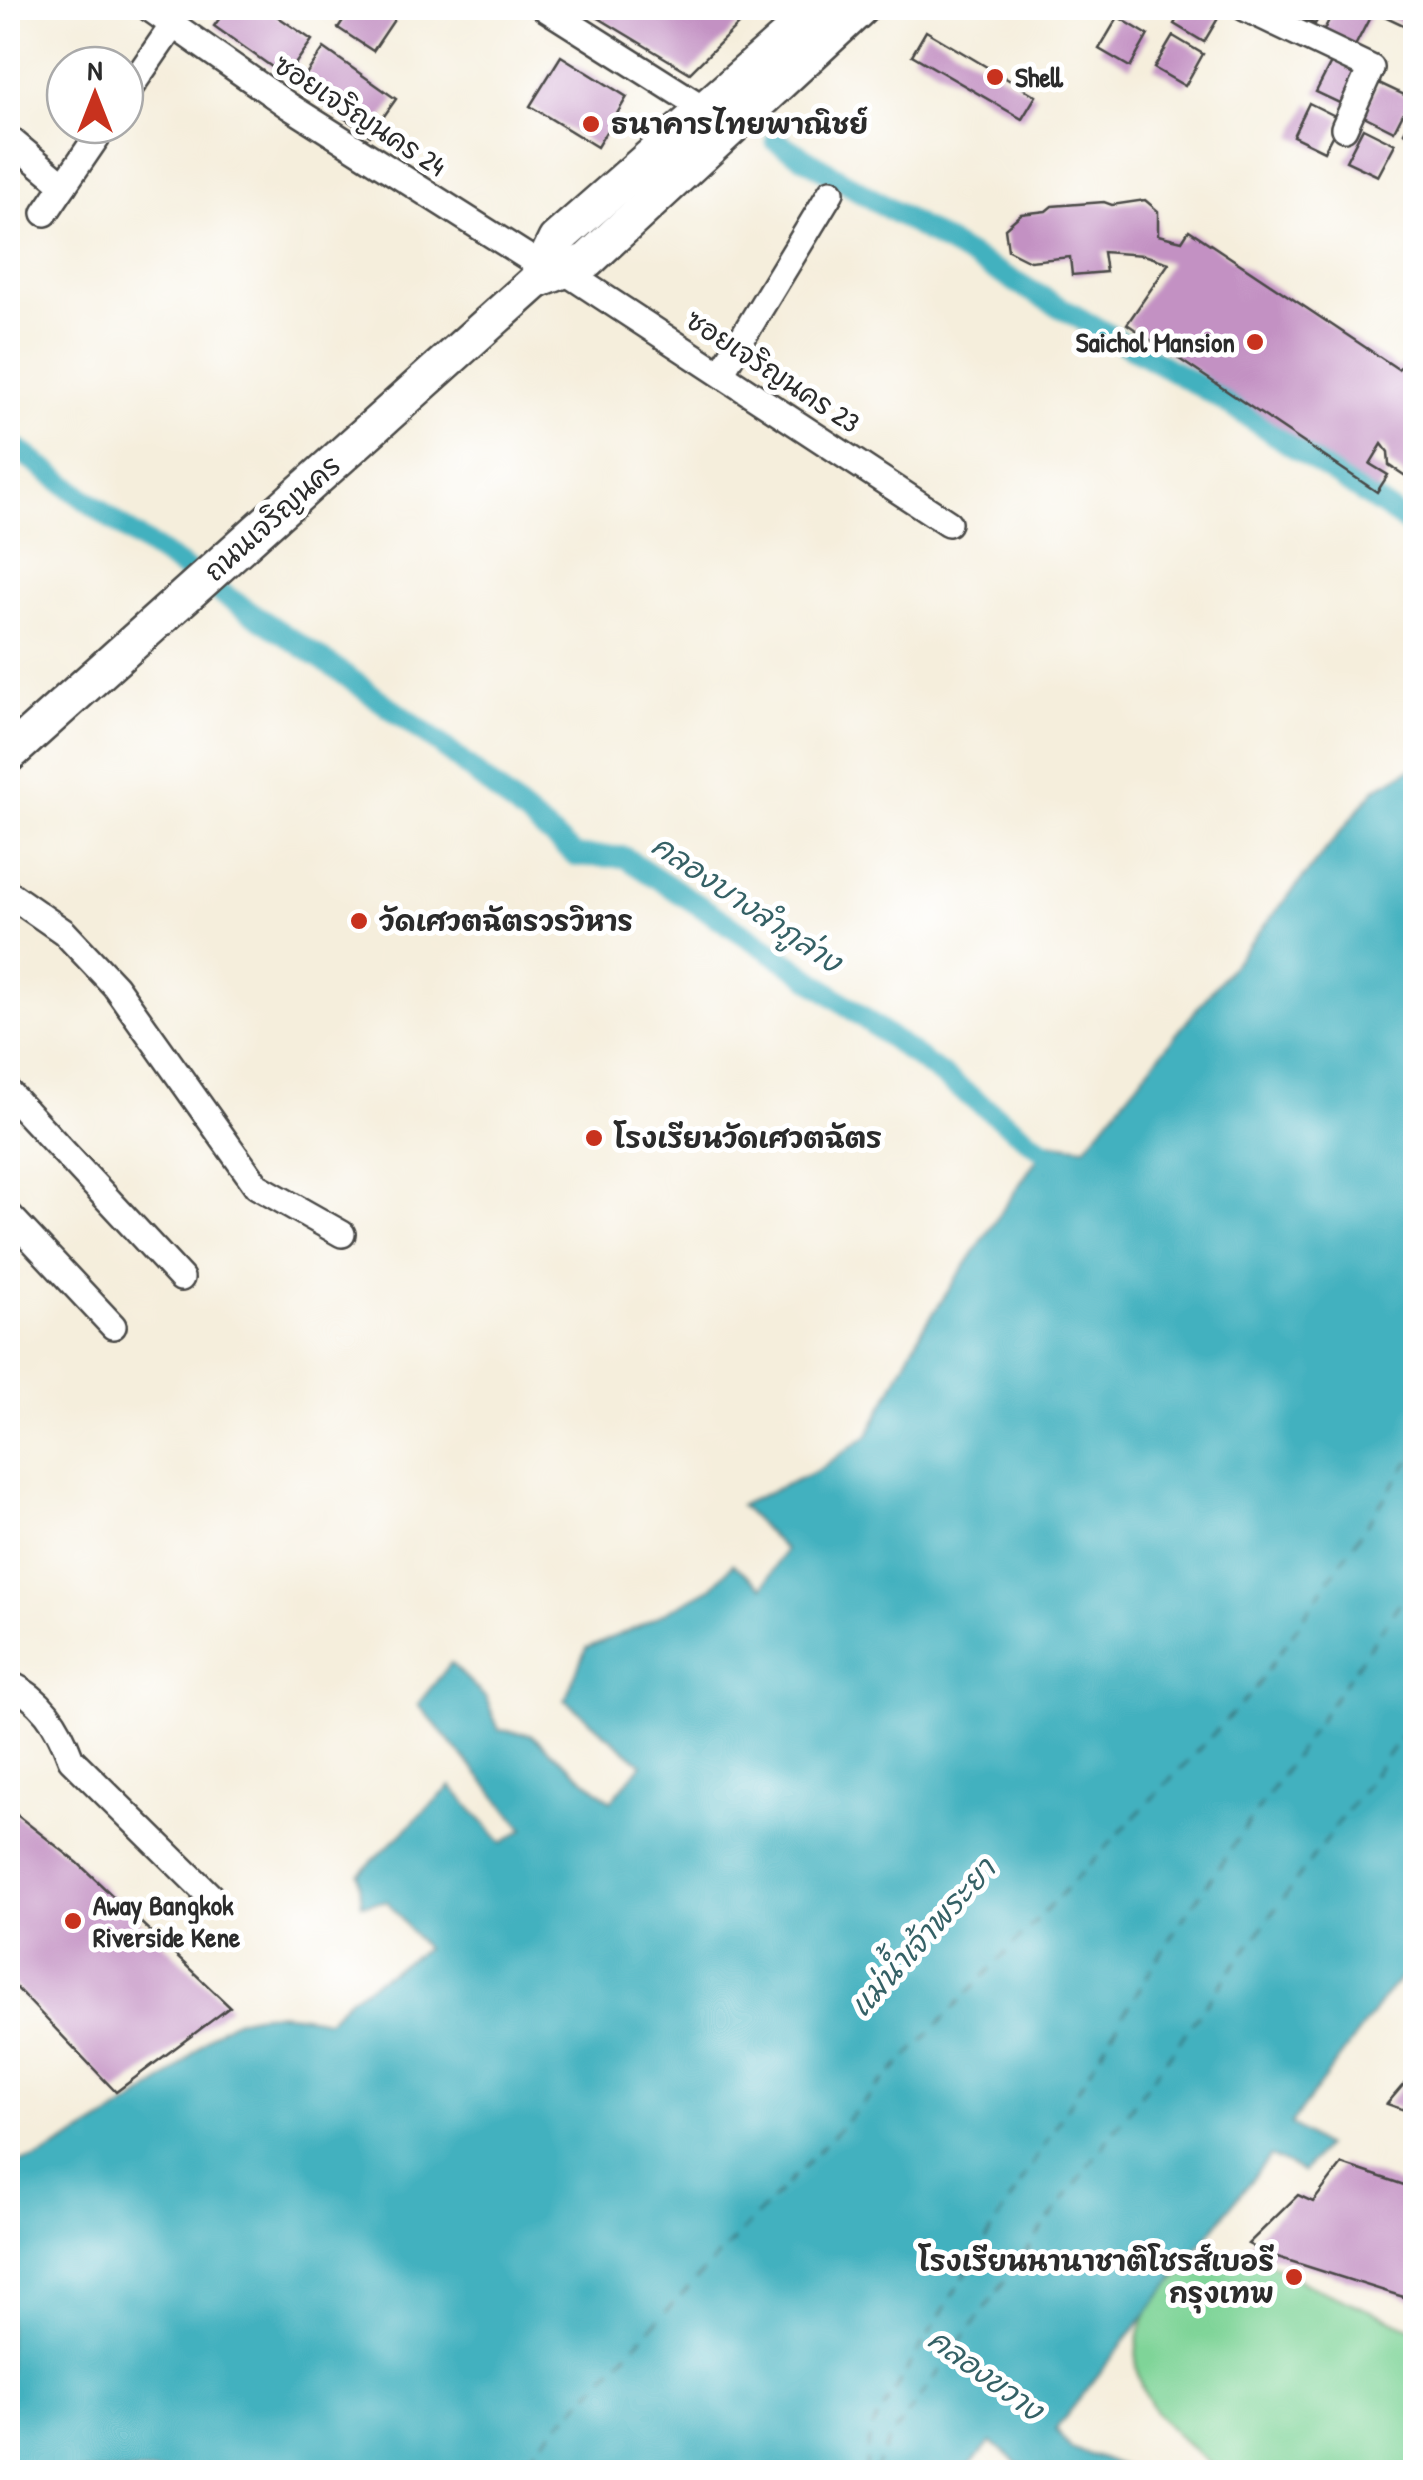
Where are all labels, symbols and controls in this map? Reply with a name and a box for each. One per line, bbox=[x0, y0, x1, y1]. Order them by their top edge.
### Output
north arrow bbox=[45, 45, 145, 145]
street label: ซอยเจริญนคร 24 bbox=[267, 45, 453, 185]
text: N bbox=[88, 51, 103, 89]
place label: Shell bbox=[1015, 58, 1064, 96]
marker: Shell bbox=[984, 66, 1006, 88]
place label: ธนาคารไทยพาณิชย์ bbox=[611, 105, 868, 143]
marker: ธนาคารไทยพาณิชย์ bbox=[580, 113, 602, 135]
street label: ซอยเจริญนคร 23 bbox=[679, 301, 867, 441]
place label: Saichol Mansion bbox=[1076, 323, 1235, 361]
marker: Saichol Mansion bbox=[1244, 331, 1266, 353]
street label: ถนนเจริญนคร bbox=[195, 446, 349, 590]
water label: คลองบางลำภูล่าง bbox=[643, 825, 852, 985]
place label: วัดเศวตฉัตรวรวิหาร bbox=[379, 902, 633, 940]
marker: วัดเศวตฉัตรวรวิหาร bbox=[348, 910, 370, 932]
place label: โรงเรียนวัดเศวตฉัตร bbox=[613, 1119, 882, 1157]
marker: โรงเรียนวัดเศวตฉัตร bbox=[583, 1127, 605, 1149]
water label: แม่น้ำเจ้าพระยา bbox=[835, 1843, 1005, 2025]
place label: Away Bangkok Riverside Kene bbox=[93, 1886, 241, 1956]
marker: Away Bangkok Riverside Kene bbox=[62, 1910, 84, 1932]
place label: โรงเรียนนานาชาติโชรส์เบอรี กรุงเทพ bbox=[917, 2242, 1275, 2314]
marker: โรงเรียนนานาชาติโชรส์เบอรี กรุงเทพ bbox=[1283, 2266, 1305, 2288]
water label: คลองขวาง bbox=[921, 2319, 1054, 2431]

